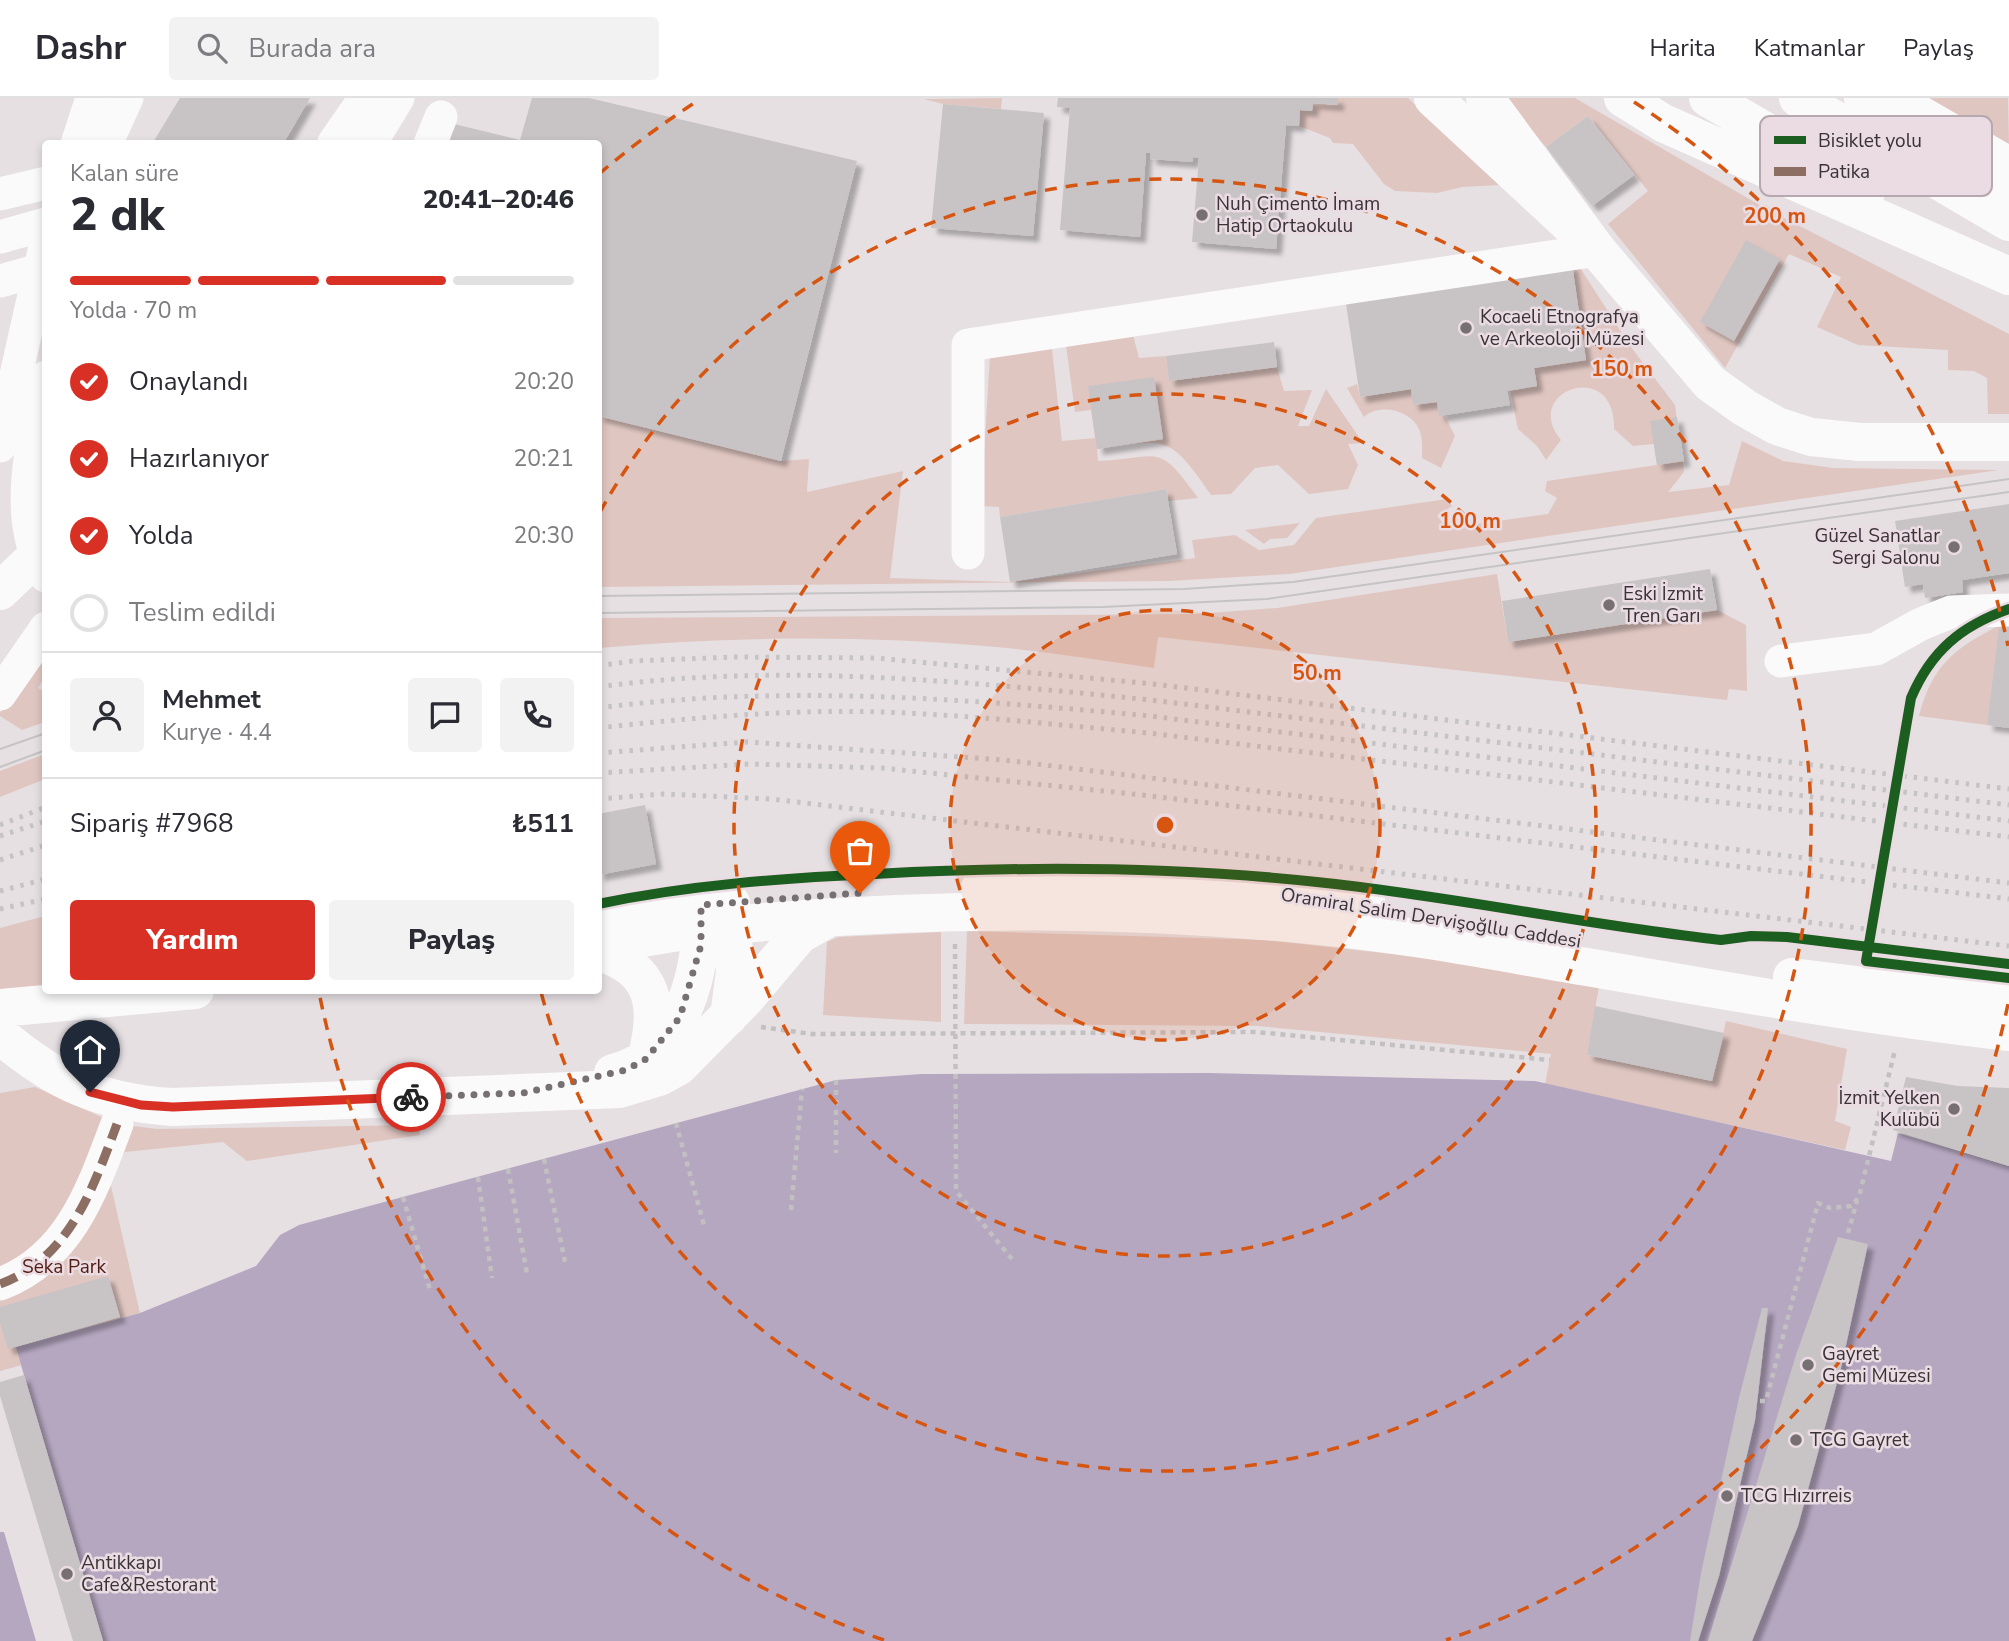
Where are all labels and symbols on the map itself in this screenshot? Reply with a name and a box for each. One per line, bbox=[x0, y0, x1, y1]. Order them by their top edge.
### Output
legend bbox=[1760, 116, 1992, 196]
text: Bisiklet yolu bbox=[1818, 128, 1922, 154]
text: Patika bbox=[1818, 159, 1870, 185]
place label: Nuh Çimento İmam Hatip Ortaokulu bbox=[1216, 191, 1380, 239]
text: 200 m bbox=[1744, 202, 1806, 230]
marker: Nuh Çimento İmam Hatip Ortaokulu bbox=[1194, 207, 1210, 223]
place label: Kocaeli Etnografya ve Arkeoloji Müzesi bbox=[1480, 304, 1644, 352]
marker: Kocaeli Etnografya ve Arkeoloji Müzesi bbox=[1458, 320, 1474, 336]
text: 150 m bbox=[1591, 355, 1653, 383]
text: 100 m bbox=[1439, 507, 1501, 535]
place label: Güzel Sanatlar Sergi Salonu bbox=[1815, 523, 1940, 571]
marker: Güzel Sanatlar Sergi Salonu bbox=[1946, 539, 1962, 555]
place label: Eski İzmit Tren Garı bbox=[1623, 581, 1703, 629]
marker: Eski İzmit Tren Garı bbox=[1601, 597, 1617, 613]
text: 50 m bbox=[1292, 659, 1342, 687]
centre of rings bbox=[1153, 813, 1177, 837]
pin bbox=[830, 821, 890, 893]
street label: Oramiral Salim Dervişoğllu Caddesi bbox=[1279, 881, 1583, 955]
pin bbox=[60, 1020, 120, 1092]
courier bbox=[376, 1062, 446, 1132]
place label: İzmit Yelken Kulübü bbox=[1838, 1085, 1940, 1133]
marker: İzmit Yelken Kulübü bbox=[1946, 1101, 1962, 1117]
park label: Seka Park bbox=[22, 1254, 107, 1280]
place label: Gayret Gemi Müzesi bbox=[1822, 1341, 1931, 1389]
marker: Gayret Gemi Müzesi bbox=[1800, 1357, 1816, 1373]
place label: TCG Gayret bbox=[1810, 1427, 1909, 1453]
marker: TCG Gayret bbox=[1788, 1432, 1804, 1448]
place label: TCG Hızırreis bbox=[1741, 1483, 1852, 1509]
marker: TCG Hızırreis bbox=[1719, 1488, 1735, 1504]
place label: Antikkapı Cafe&Restorant bbox=[81, 1550, 216, 1598]
marker: Antikkapı Cafe&Restorant bbox=[59, 1566, 75, 1582]

